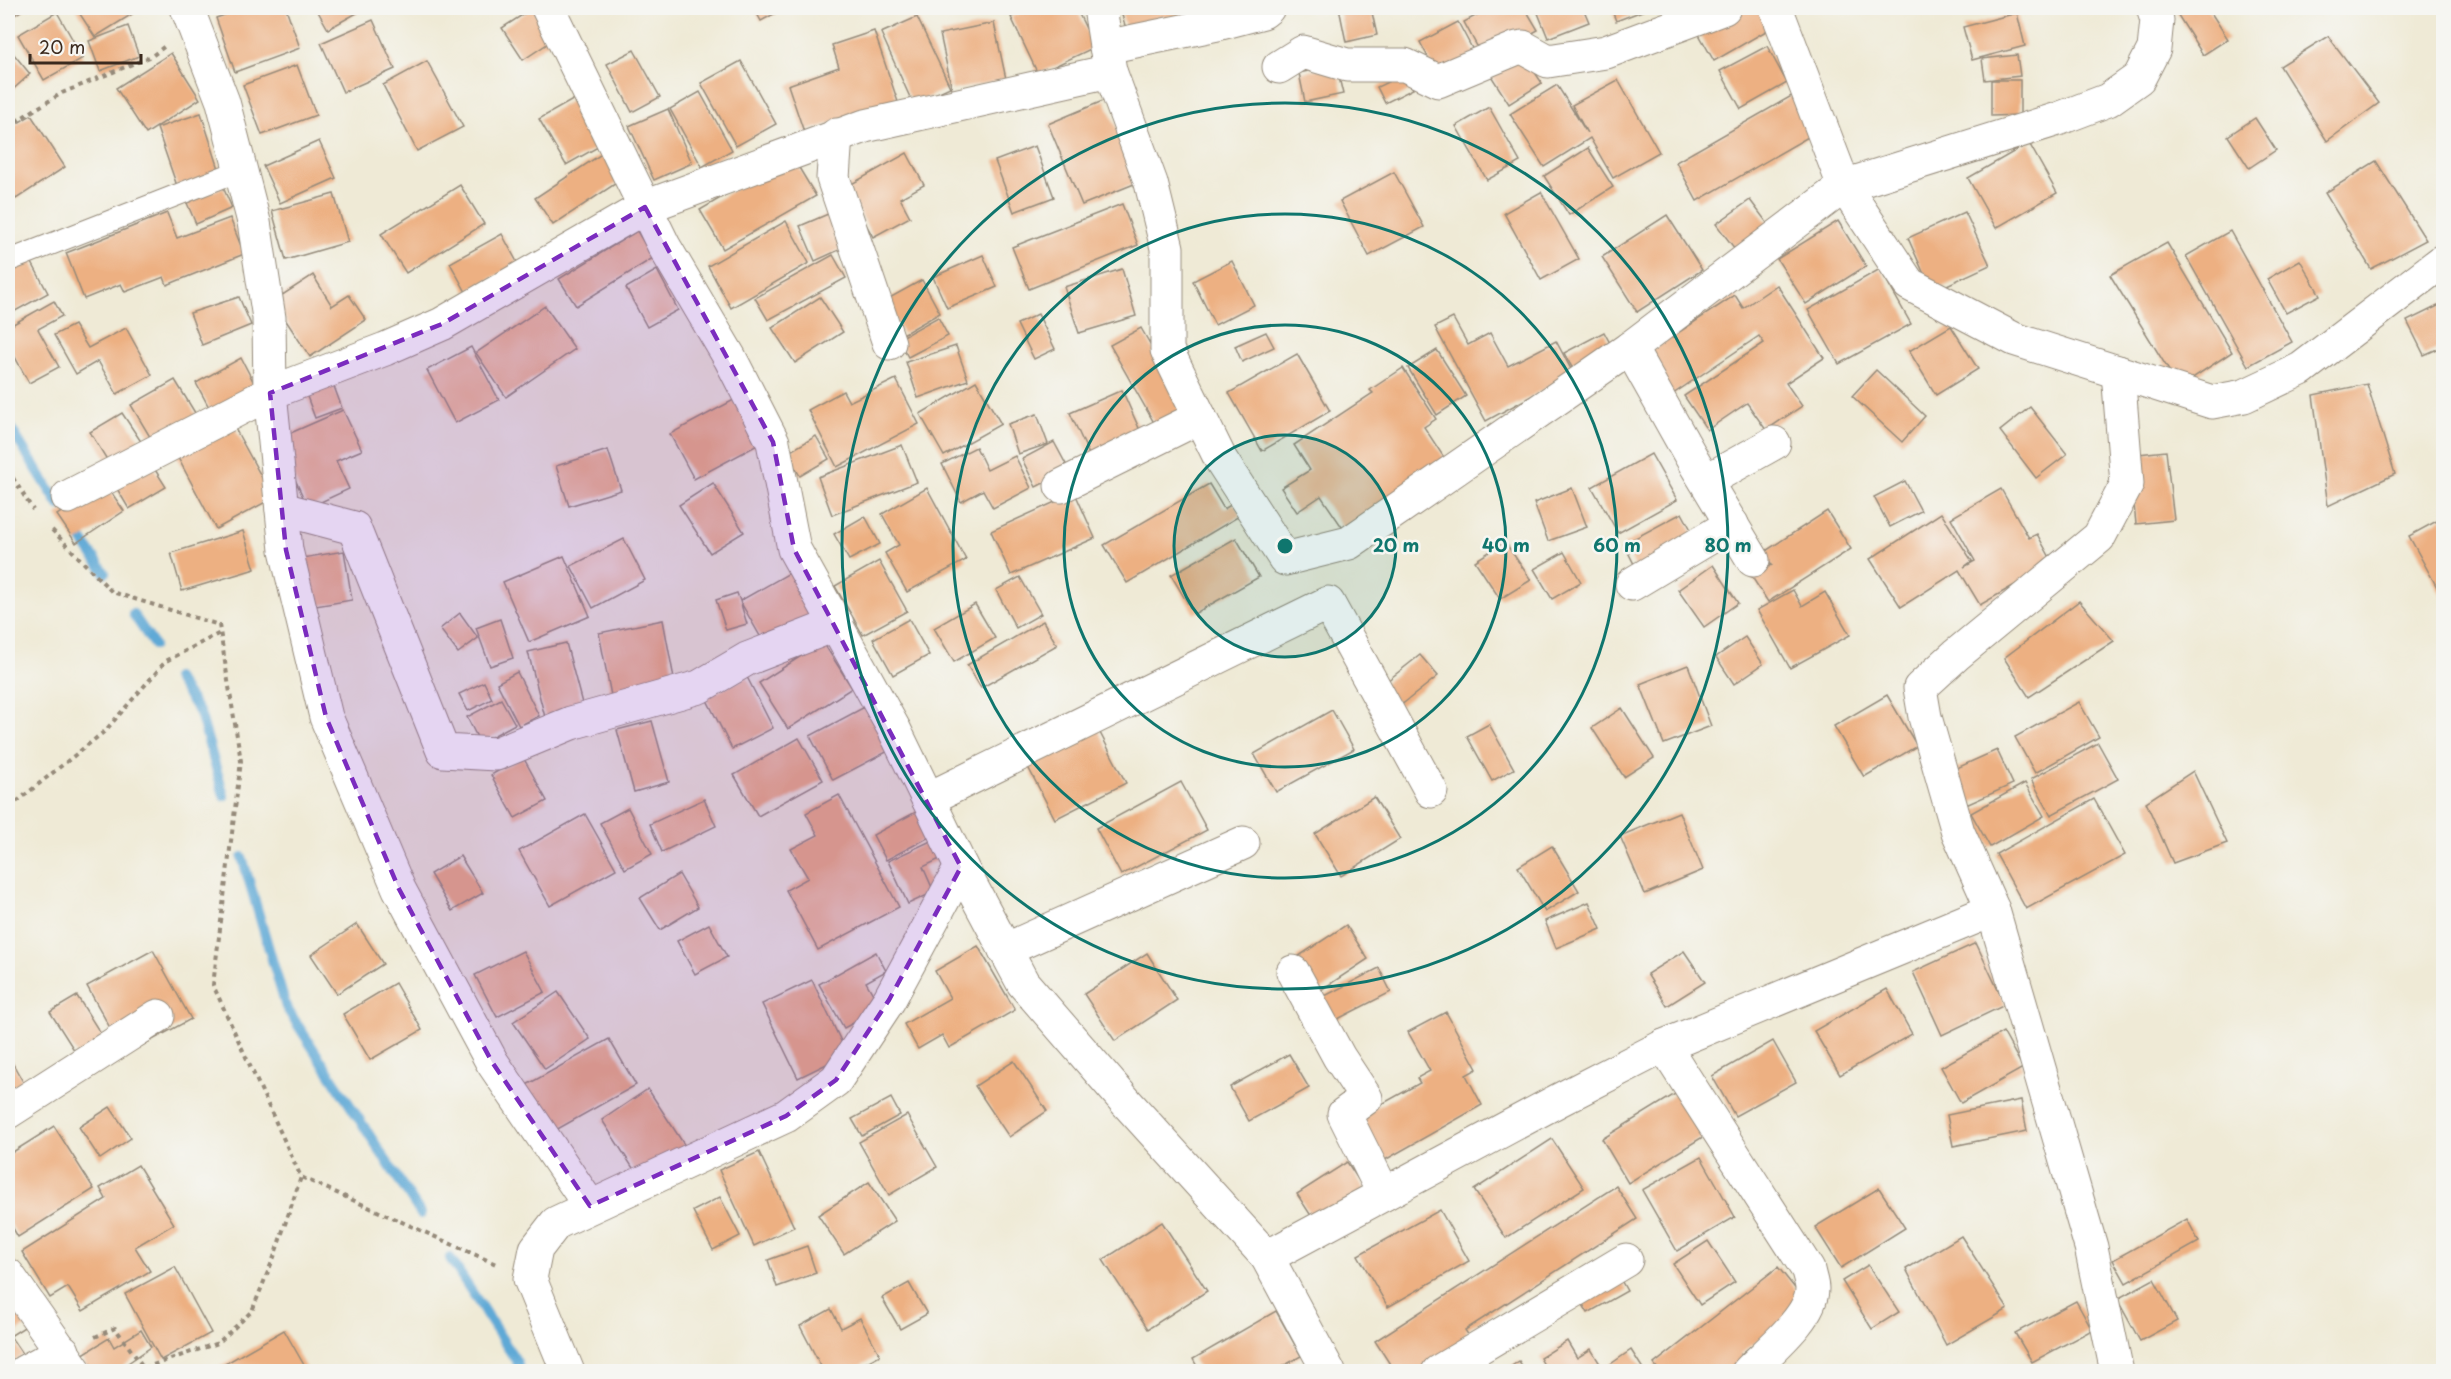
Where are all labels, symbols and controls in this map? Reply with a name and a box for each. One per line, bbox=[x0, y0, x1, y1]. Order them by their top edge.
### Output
scale bar bbox=[30, 27, 141, 65]
text: 20 m bbox=[39, 33, 85, 60]
text: 20 m bbox=[1373, 531, 1419, 558]
text: 40 m bbox=[1482, 531, 1530, 558]
text: 60 m bbox=[1593, 531, 1641, 558]
text: 80 m bbox=[1704, 531, 1752, 558]
centre of rings bbox=[1275, 536, 1295, 556]

